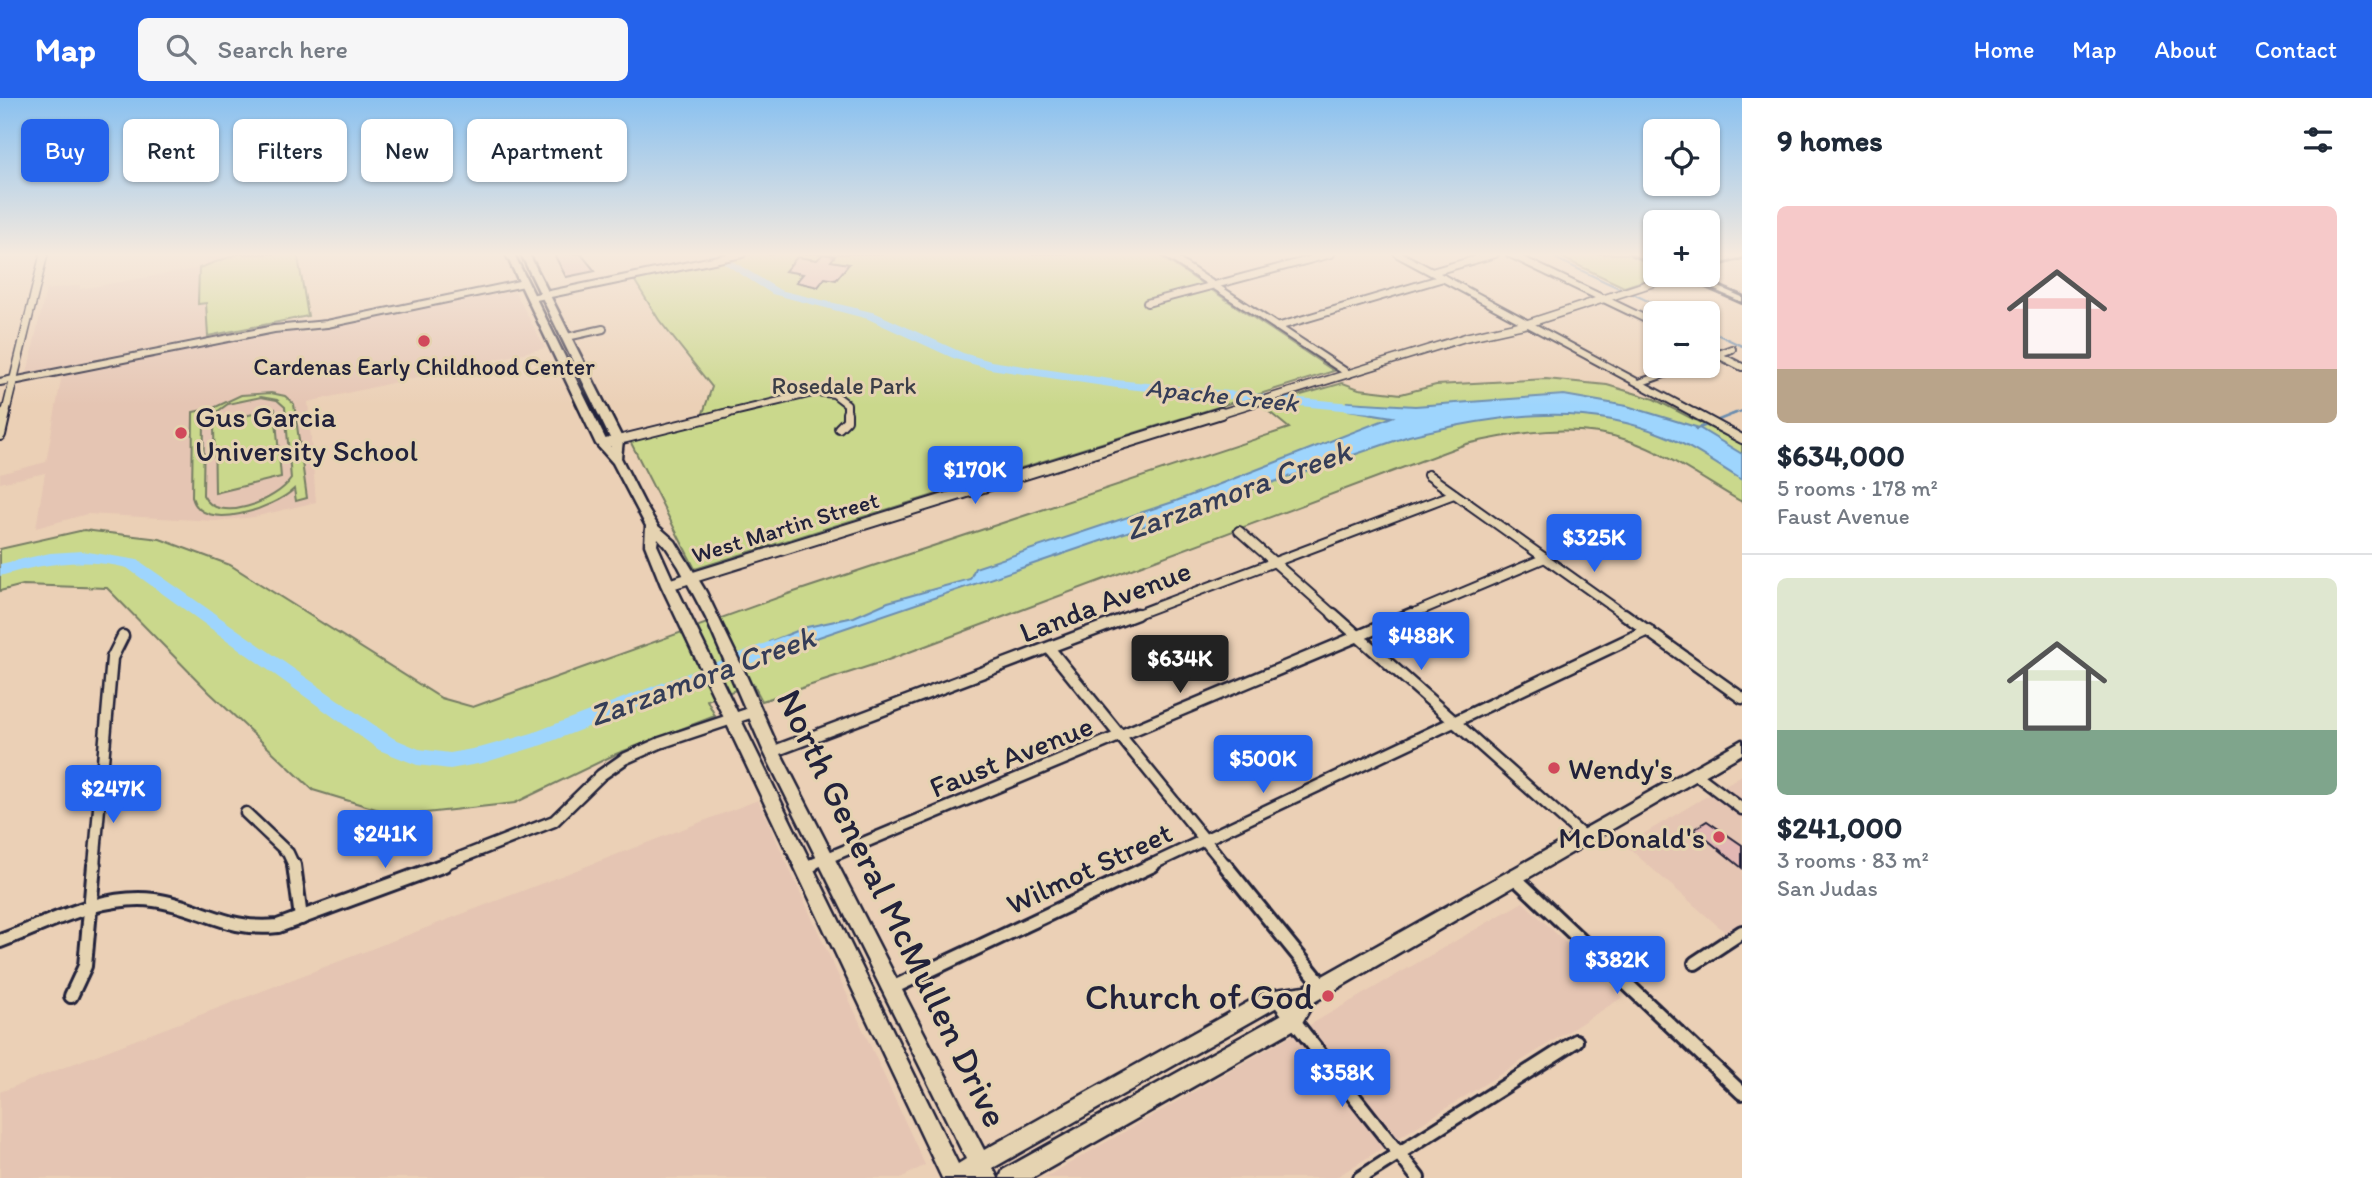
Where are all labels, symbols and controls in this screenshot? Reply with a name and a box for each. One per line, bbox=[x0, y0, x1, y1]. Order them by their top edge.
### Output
search box bbox=[138, 18, 628, 81]
text: Map bbox=[35, 30, 96, 69]
icon: search bbox=[162, 30, 200, 68]
text: Search here bbox=[218, 33, 348, 65]
text: Home bbox=[1974, 35, 2034, 64]
text: Map bbox=[2072, 35, 2116, 64]
text: About bbox=[2154, 35, 2217, 64]
text: Contact bbox=[2255, 35, 2337, 64]
chip: Buy bbox=[21, 119, 109, 182]
chip: Rent bbox=[123, 119, 219, 182]
chip: Filters bbox=[233, 119, 347, 182]
chip: New bbox=[361, 119, 453, 182]
chip: Apartment bbox=[467, 119, 627, 182]
map controls bbox=[1643, 119, 1720, 378]
button: locate bbox=[1643, 119, 1720, 196]
icon: filters bbox=[2299, 121, 2337, 159]
text: 9 homes bbox=[1777, 122, 1883, 159]
button: + bbox=[1643, 210, 1720, 287]
icon: home bbox=[1994, 251, 2120, 377]
button: − bbox=[1643, 301, 1720, 378]
marker: Cardenas Early Childhood Center bbox=[416, 333, 432, 349]
place label: Cardenas Early Childhood Center bbox=[253, 352, 595, 381]
park label: Rosedale Park bbox=[772, 371, 916, 400]
water label: Apache Creek bbox=[1144, 371, 1301, 419]
place label: Gus Garcia University School bbox=[195, 398, 419, 469]
marker: Gus Garcia University School bbox=[173, 425, 189, 441]
water label: Zarzamora Creek bbox=[1120, 431, 1357, 548]
text: $634,000 bbox=[1777, 437, 1905, 474]
pin: $170K bbox=[926, 446, 1024, 506]
text: $170K bbox=[944, 455, 1006, 483]
text: 5 rooms · 178 m² bbox=[1777, 474, 1938, 502]
street label: West Martin Street bbox=[688, 485, 882, 569]
text: Faust Avenue bbox=[1777, 502, 1910, 530]
pin: $325K bbox=[1545, 514, 1643, 574]
text: $325K bbox=[1562, 523, 1626, 551]
street label: Landa Avenue bbox=[1014, 551, 1196, 651]
pin: $488K bbox=[1372, 612, 1470, 672]
water label: Zarzamora Creek bbox=[584, 617, 821, 734]
text: $488K bbox=[1388, 621, 1454, 649]
icon: home bbox=[1994, 623, 2120, 749]
pin: $634K bbox=[1131, 636, 1229, 695]
text: $634K bbox=[1148, 644, 1212, 672]
street label: North General McMullen Drive bbox=[768, 682, 1018, 1134]
street label: Faust Avenue bbox=[924, 706, 1098, 806]
pin: $500K bbox=[1214, 736, 1312, 795]
text: $500K bbox=[1230, 744, 1296, 772]
place label: Wendy's bbox=[1568, 750, 1673, 787]
marker: Wendy's bbox=[1546, 760, 1562, 776]
pin: $247K bbox=[64, 766, 162, 825]
text: $247K bbox=[81, 774, 145, 802]
text: $241,000 bbox=[1777, 809, 1903, 846]
pin: $241K bbox=[336, 810, 434, 870]
street label: Wilmot Street bbox=[1000, 813, 1178, 923]
text: $241K bbox=[354, 819, 416, 847]
place label: McDonald's bbox=[1558, 819, 1705, 856]
marker: McDonald's bbox=[1711, 829, 1727, 845]
text: 3 rooms · 83 m² bbox=[1777, 846, 1929, 874]
text: San Judas bbox=[1777, 874, 1878, 902]
pin: $382K bbox=[1568, 936, 1666, 996]
text: $382K bbox=[1585, 945, 1649, 973]
place label: Church of God bbox=[1085, 974, 1314, 1018]
marker: Church of God bbox=[1320, 988, 1336, 1004]
pin: $358K bbox=[1293, 1049, 1391, 1109]
text: $358K bbox=[1310, 1058, 1374, 1086]

